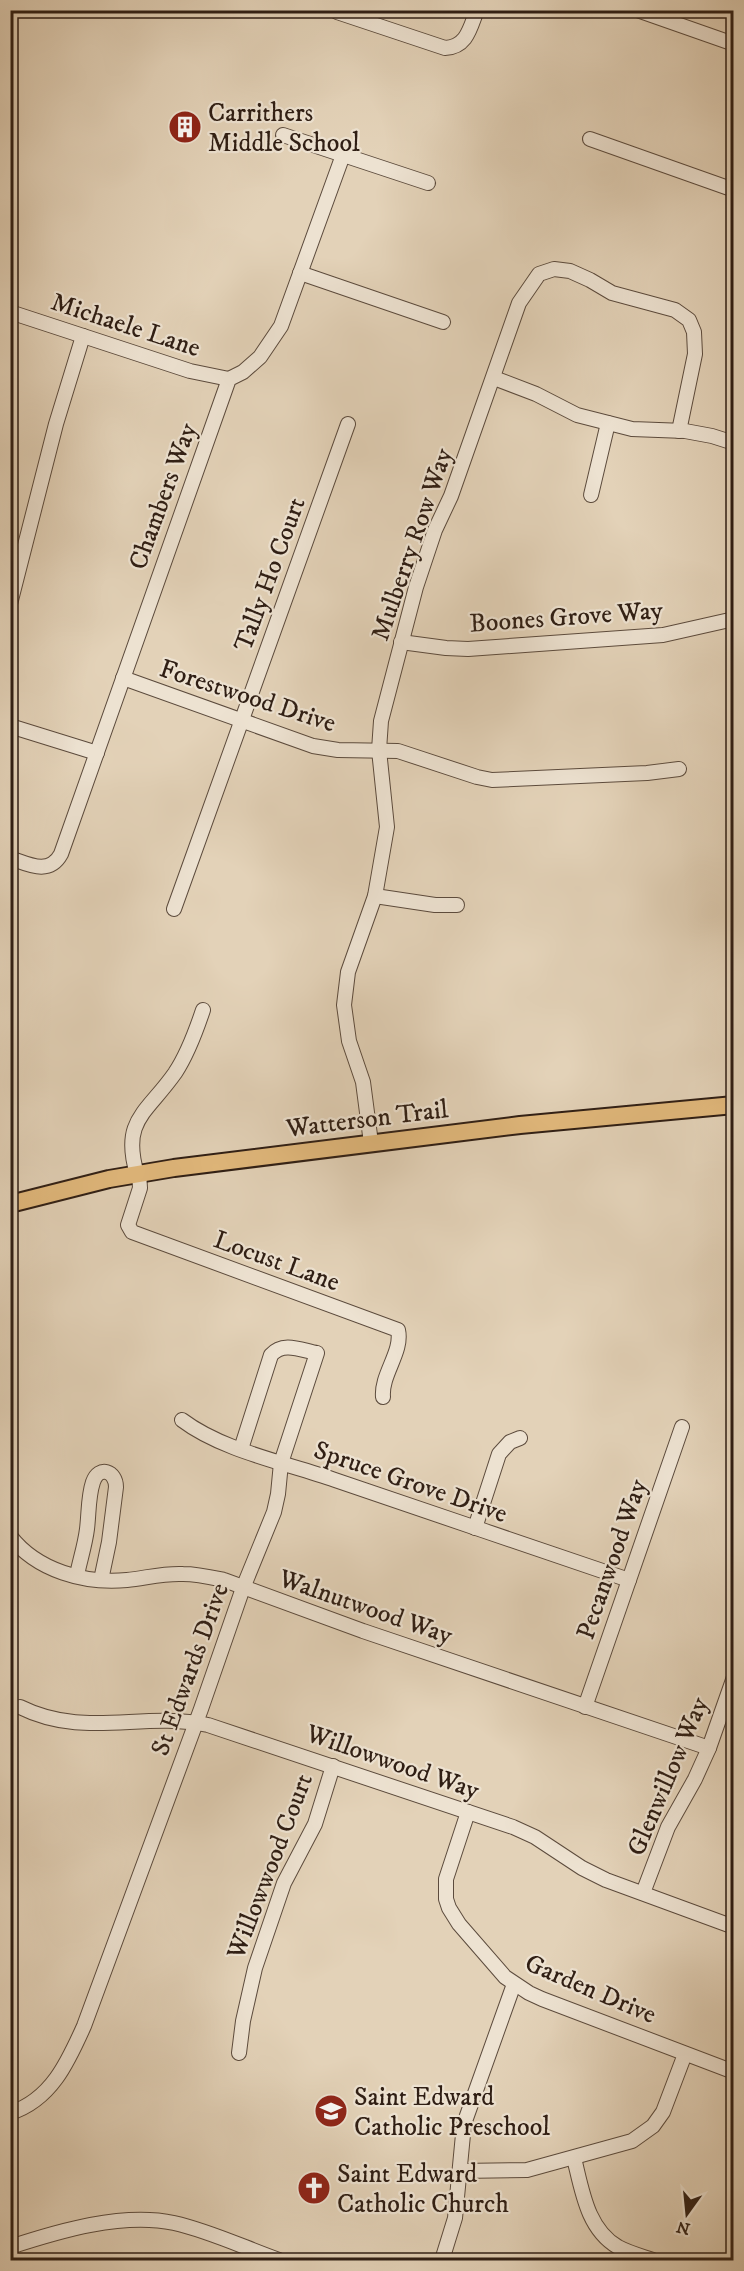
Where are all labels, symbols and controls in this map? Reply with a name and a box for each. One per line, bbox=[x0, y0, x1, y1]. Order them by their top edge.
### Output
place label: Carrithers Middle School bbox=[208, 97, 360, 160]
building icon: Carrithers Middle School bbox=[167, 109, 203, 145]
street label: Michaele Lane bbox=[47, 286, 204, 365]
street label: Chambers Way bbox=[122, 418, 205, 574]
street label: Mulberry Row Way bbox=[364, 443, 461, 645]
street label: Tally Ho Court bbox=[227, 493, 314, 656]
street label: Boones Grove Way bbox=[468, 594, 665, 641]
street label: Forestwood Drive bbox=[155, 652, 340, 740]
street label: Watterson Trail bbox=[283, 1093, 450, 1146]
street label: Locust Lane bbox=[209, 1223, 344, 1299]
street label: Spruce Grove Drive bbox=[309, 1434, 512, 1531]
street label: Pecanwood Way bbox=[570, 1474, 655, 1644]
street label: Walnutwood Way bbox=[273, 1562, 457, 1653]
street label: St Edwards Drive bbox=[144, 1579, 237, 1760]
street label: Glenwillow Way bbox=[620, 1692, 717, 1861]
street label: Willowwood Way bbox=[301, 1717, 484, 1808]
street label: Willowwood Court bbox=[219, 1769, 321, 1965]
street label: Garden Drive bbox=[520, 1947, 661, 2032]
place label: Saint Edward Catholic Preschool bbox=[354, 2081, 550, 2144]
school or university icon: Saint Edward Catholic Preschool bbox=[313, 2093, 349, 2129]
place label: Saint Edward Catholic Church bbox=[337, 2158, 509, 2221]
church icon: Saint Edward Catholic Church bbox=[296, 2170, 332, 2206]
north arrow bbox=[657, 2184, 717, 2244]
text: N bbox=[674, 2216, 692, 2239]

